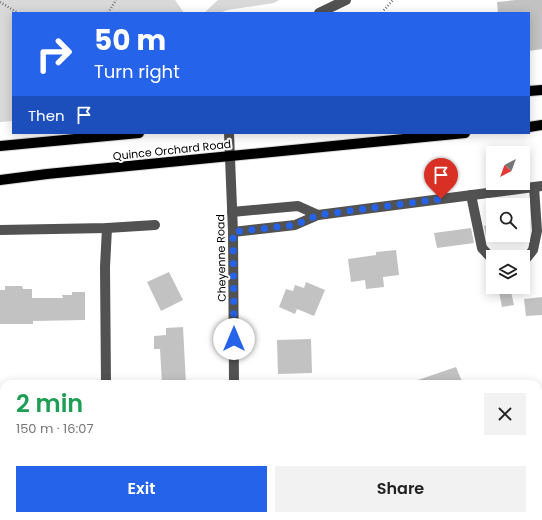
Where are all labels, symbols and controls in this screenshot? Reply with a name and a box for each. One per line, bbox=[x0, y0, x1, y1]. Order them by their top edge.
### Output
text: 50 m bbox=[94, 21, 166, 60]
icon: right bbox=[28, 28, 80, 80]
text: Turn right bbox=[94, 59, 180, 84]
icon: arrive bbox=[73, 104, 95, 126]
text: Then bbox=[28, 105, 65, 126]
street label: Quince Orchard Road bbox=[112, 136, 232, 164]
north arrow bbox=[486, 146, 530, 190]
map controls bbox=[486, 146, 530, 294]
pin bbox=[424, 158, 458, 199]
icon: arrive bbox=[430, 164, 452, 186]
button: search bbox=[486, 198, 530, 242]
street label: Cheyenne Road bbox=[212, 214, 230, 302]
button: layers bbox=[486, 250, 530, 294]
position arrow bbox=[213, 318, 255, 360]
text: 2 min bbox=[16, 387, 83, 420]
button: close bbox=[484, 393, 526, 435]
text: 150 m · 16:07 bbox=[16, 419, 94, 438]
button: Exit bbox=[16, 466, 267, 512]
button: Share bbox=[275, 466, 526, 512]

